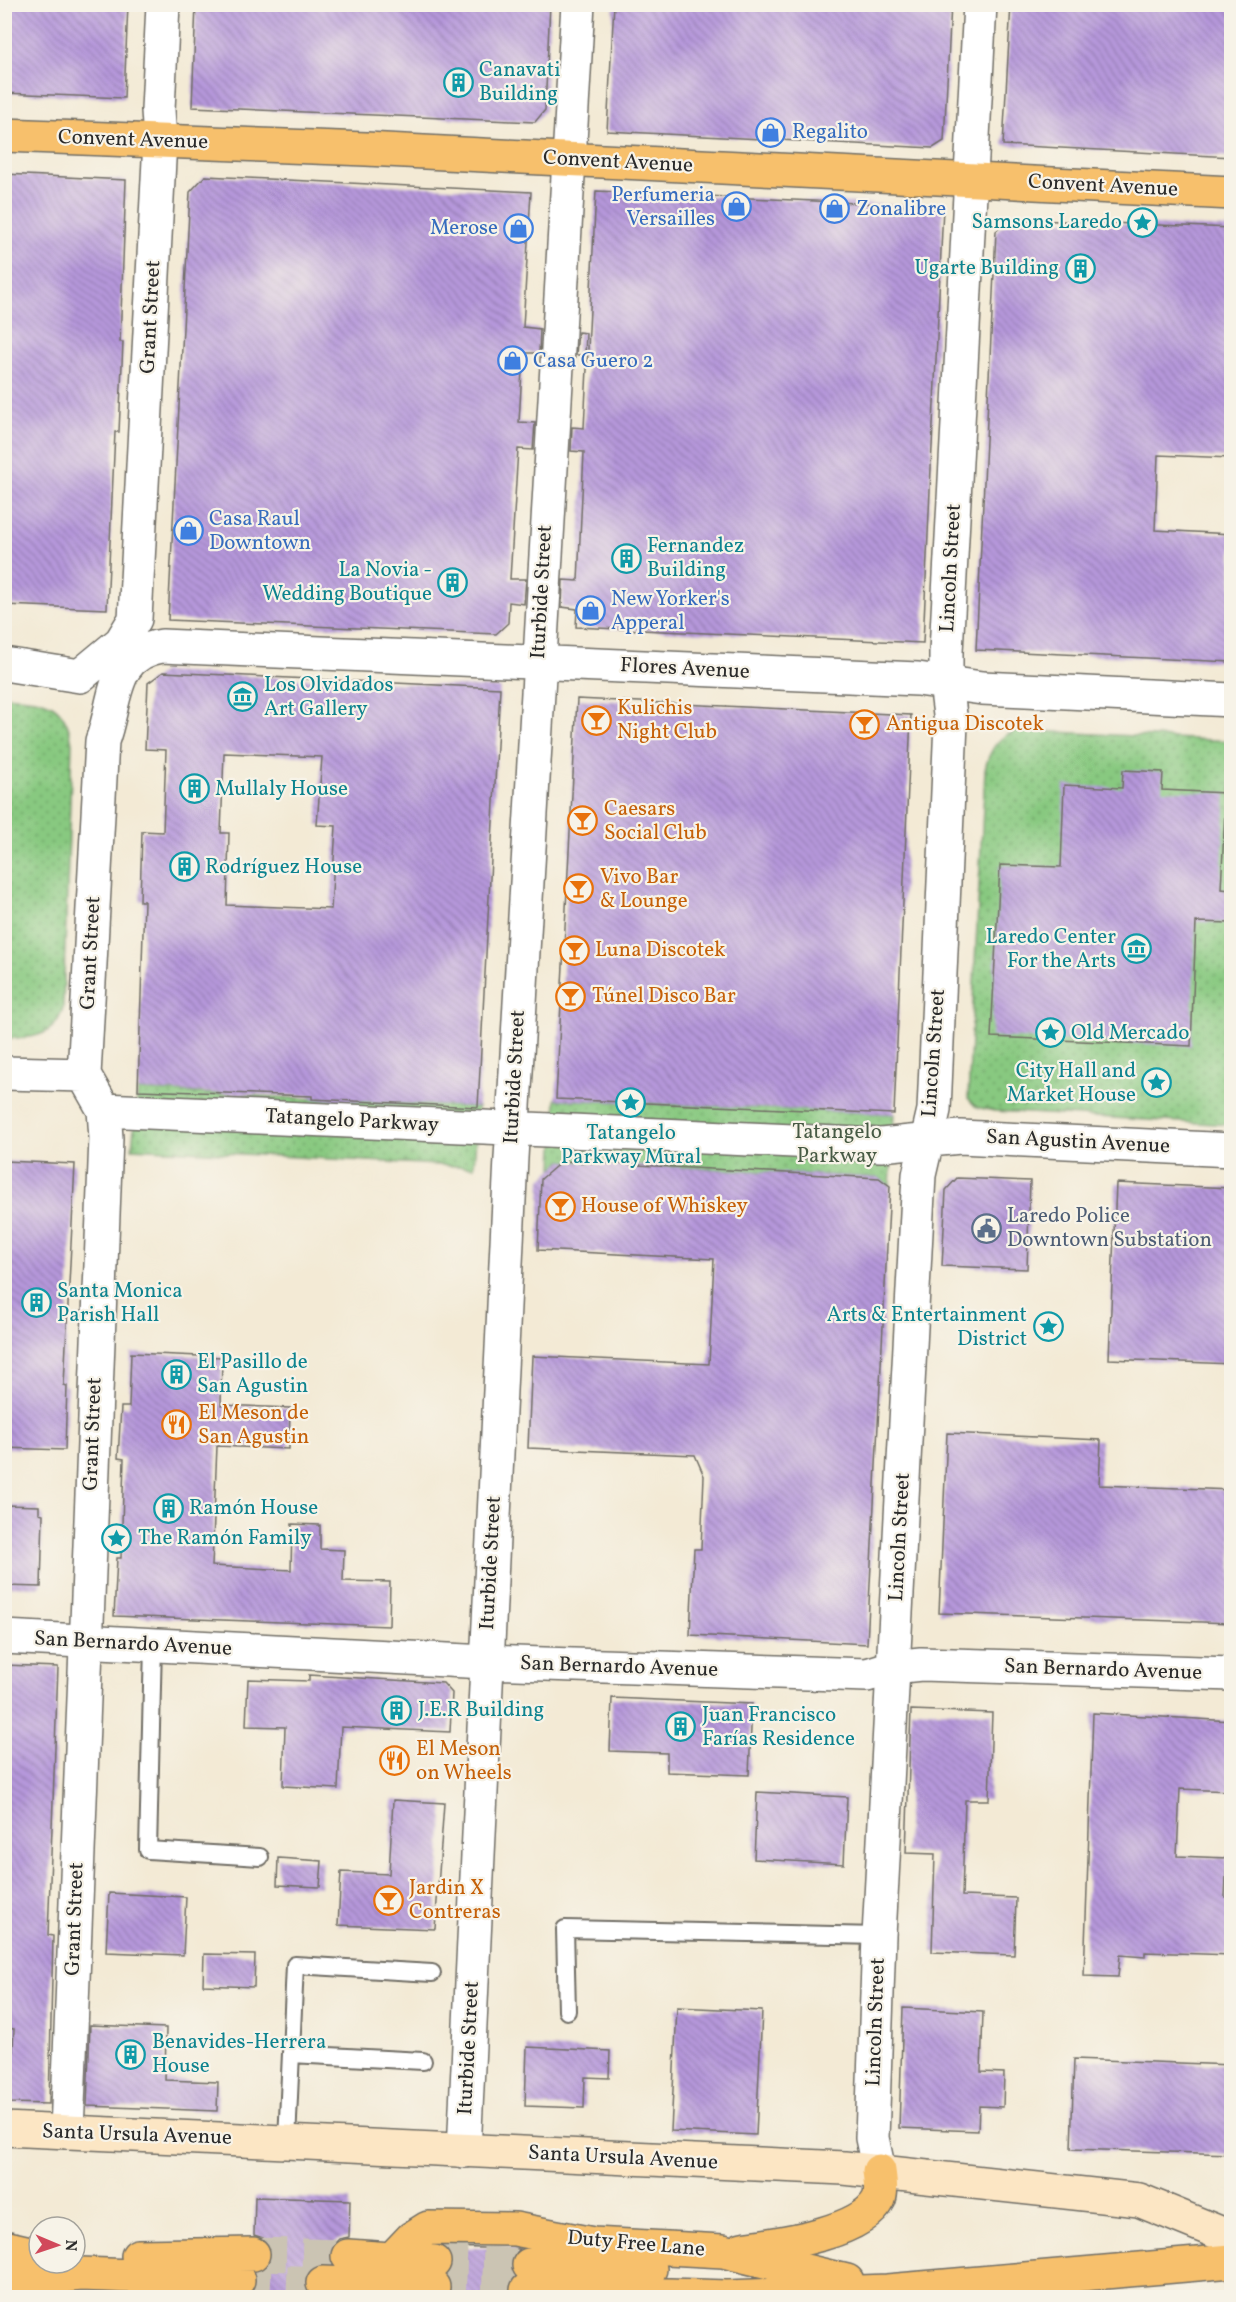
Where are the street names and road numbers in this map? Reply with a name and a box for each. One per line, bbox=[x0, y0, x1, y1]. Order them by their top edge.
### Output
street label: Convent Avenue bbox=[57, 123, 209, 157]
street label: Convent Avenue bbox=[542, 144, 694, 180]
street label: Convent Avenue bbox=[1027, 168, 1179, 204]
street label: Grant Street bbox=[134, 259, 168, 375]
street label: Lincoln Street bbox=[933, 503, 969, 633]
street label: Iturbide Street bbox=[524, 524, 560, 660]
street label: Flores Avenue bbox=[619, 651, 751, 687]
street label: Grant Street bbox=[74, 895, 108, 1011]
street label: Lincoln Street bbox=[915, 988, 953, 1118]
street label: Iturbide Street bbox=[497, 1009, 533, 1145]
street label: Tatangelo Parkway bbox=[264, 1102, 440, 1140]
street label: San Agustin Avenue bbox=[985, 1123, 1171, 1161]
street label: Grant Street bbox=[77, 1377, 109, 1491]
street label: Lincoln Street bbox=[882, 1472, 918, 1602]
street label: Iturbide Street bbox=[473, 1495, 509, 1631]
street label: San Bernardo Avenue bbox=[33, 1624, 233, 1664]
street label: San Bernardo Avenue bbox=[519, 1649, 719, 1685]
street label: San Bernardo Avenue bbox=[1003, 1652, 1203, 1688]
street label: Grant Street bbox=[59, 1862, 91, 1976]
street label: Lincoln Street bbox=[859, 1957, 893, 2087]
street label: Iturbide Street bbox=[451, 1980, 487, 2116]
street label: Santa Ursula Avenue bbox=[42, 2117, 233, 2153]
street label: Santa Ursula Avenue bbox=[527, 2139, 719, 2177]
street label: Duty Free Lane bbox=[566, 2224, 706, 2264]

